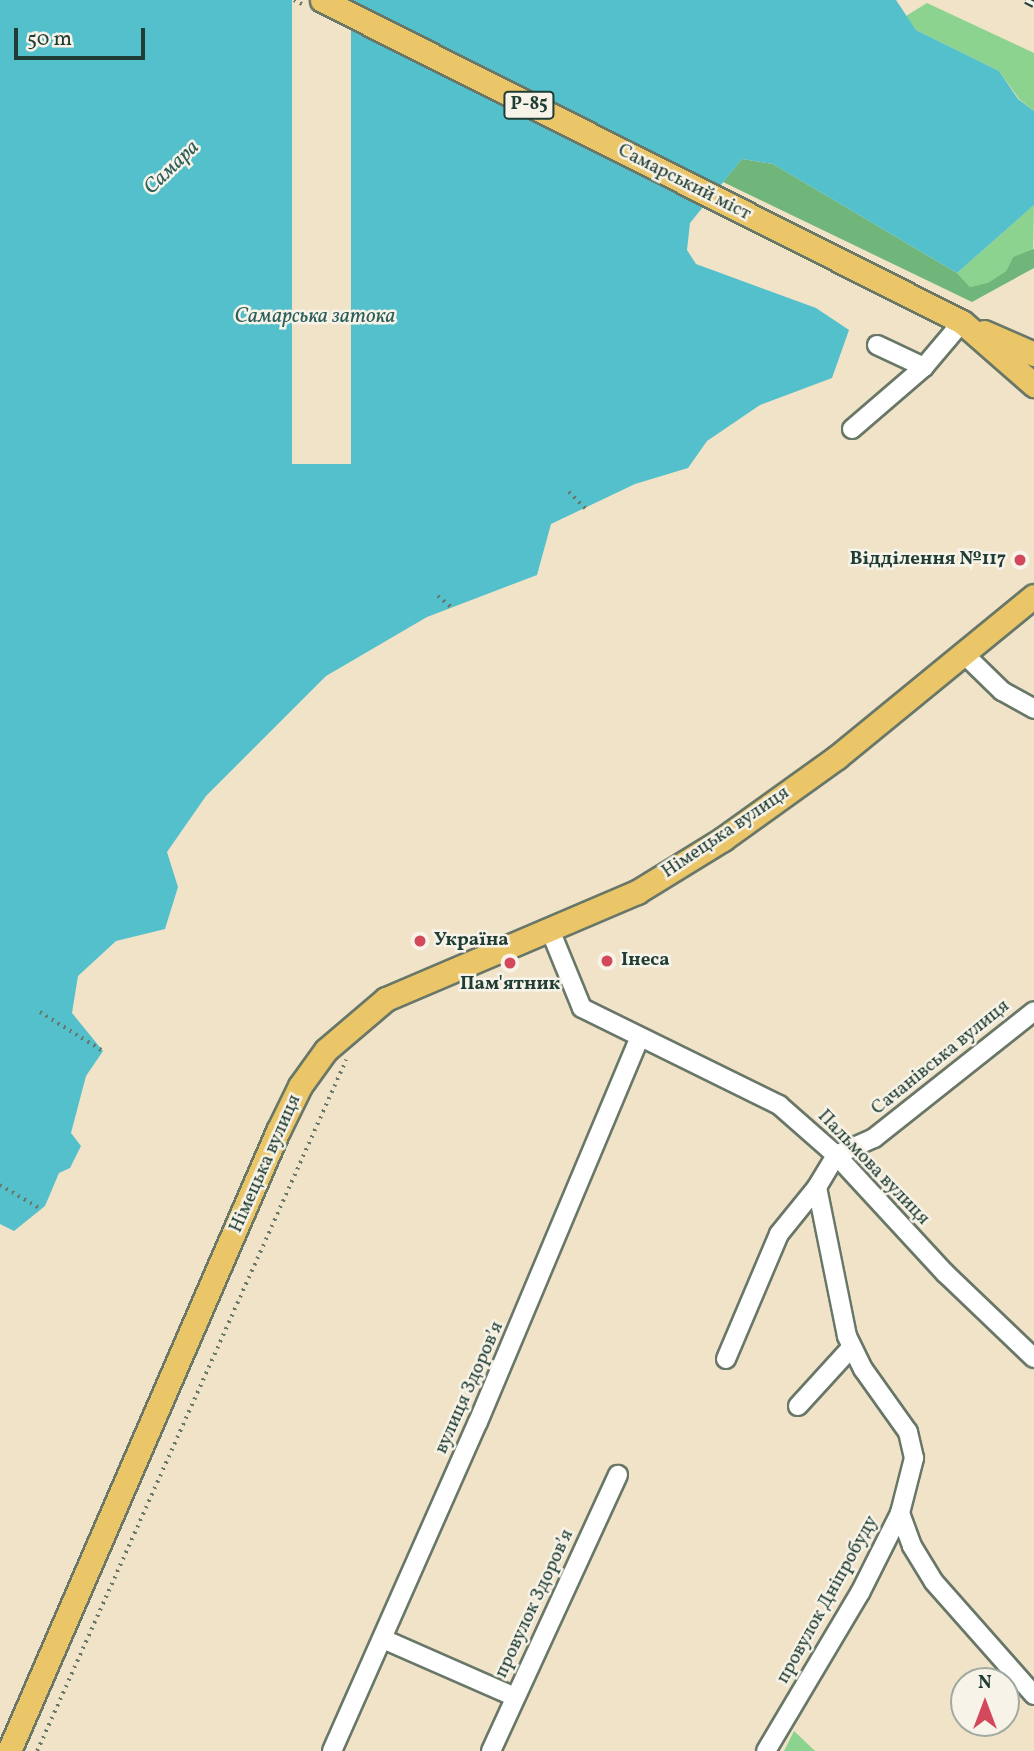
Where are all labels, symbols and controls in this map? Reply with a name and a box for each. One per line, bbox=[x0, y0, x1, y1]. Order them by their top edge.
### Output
scale bar bbox=[18, 14, 149, 58]
text: 50 m bbox=[27, 25, 72, 54]
road number: Р-85 bbox=[503, 90, 555, 120]
water label: Самара bbox=[139, 136, 205, 200]
street label: Самарський міст bbox=[614, 140, 754, 226]
water label: Самарська затока bbox=[235, 304, 395, 330]
place label: Відділення №117 bbox=[850, 549, 1006, 571]
marker: Відділення №117 bbox=[1012, 552, 1028, 568]
street label: Німецька вулиця bbox=[658, 782, 794, 884]
place label: Україна bbox=[434, 930, 509, 952]
marker: Україна bbox=[412, 933, 428, 949]
place label: Інеса bbox=[621, 950, 670, 972]
marker: Інеса bbox=[599, 953, 615, 969]
marker: Пам'ятник bbox=[502, 955, 518, 971]
place label: Пам'ятник bbox=[460, 974, 560, 996]
street label: Сачанівська вулиця bbox=[867, 995, 1015, 1121]
street label: Німецька вулиця bbox=[225, 1091, 307, 1237]
street label: Пальмова вулиця bbox=[812, 1105, 934, 1231]
street label: вулиця Здоровʼя bbox=[431, 1318, 509, 1458]
street label: провулок Дніпробуду bbox=[772, 1512, 884, 1688]
street label: провулок Здоровʼя bbox=[491, 1526, 579, 1682]
north arrow bbox=[950, 1667, 1020, 1737]
text: N bbox=[978, 1670, 992, 1696]

